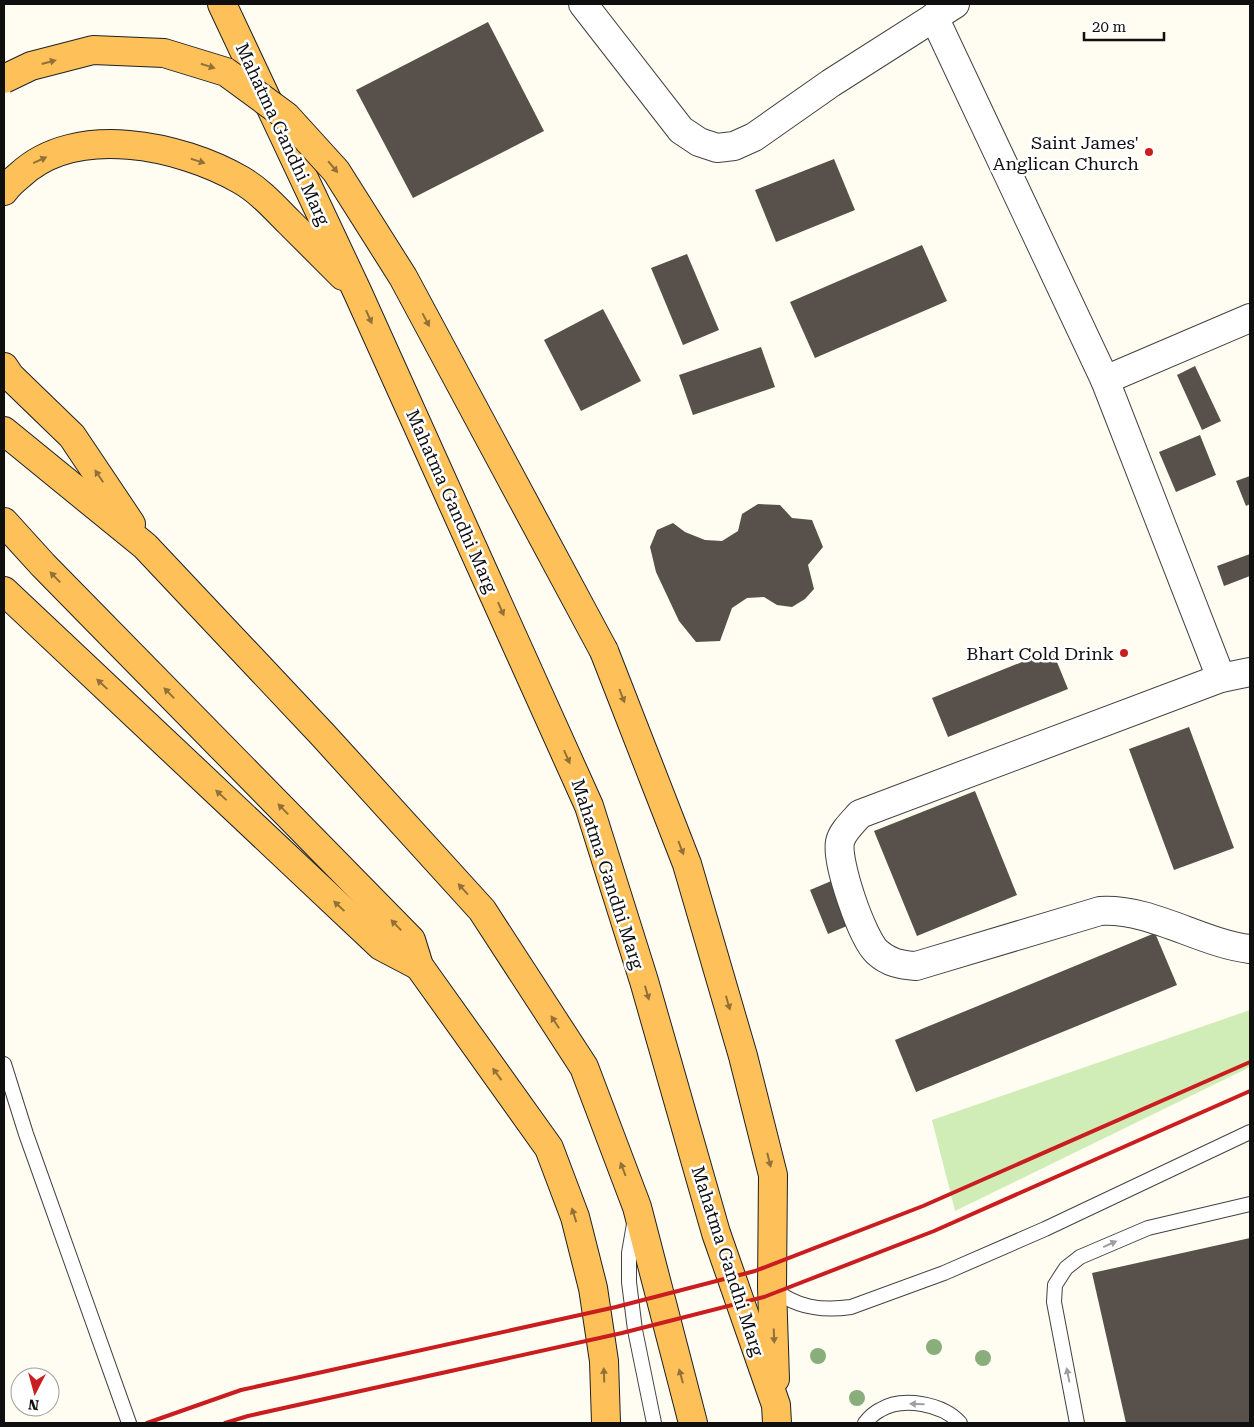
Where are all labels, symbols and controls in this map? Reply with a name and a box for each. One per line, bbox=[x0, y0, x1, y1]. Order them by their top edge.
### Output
scale bar bbox=[1084, 10, 1164, 42]
text: 20 m bbox=[1092, 18, 1127, 36]
street label: Mahatma Gandhi Marg bbox=[232, 40, 335, 229]
one-way arrow bbox=[41, 57, 56, 65]
one-way arrow bbox=[200, 63, 215, 71]
place label: Saint James' Anglican Church bbox=[993, 132, 1139, 174]
marker: Saint James' Anglican Church bbox=[1143, 146, 1155, 158]
one-way arrow bbox=[33, 155, 47, 163]
one-way arrow bbox=[191, 157, 206, 165]
one-way arrow bbox=[327, 160, 338, 173]
one-way arrow bbox=[365, 310, 373, 324]
one-way arrow bbox=[422, 313, 431, 327]
street label: Mahatma Gandhi Marg bbox=[402, 406, 502, 597]
one-way arrow bbox=[94, 470, 104, 483]
one-way arrow bbox=[49, 571, 61, 583]
one-way arrow bbox=[497, 602, 505, 616]
place label: Bhart Cold Drink bbox=[966, 643, 1114, 664]
marker: Bhart Cold Drink bbox=[1118, 647, 1130, 659]
one-way arrow bbox=[96, 678, 108, 690]
one-way arrow bbox=[163, 687, 175, 699]
one-way arrow bbox=[619, 689, 626, 704]
one-way arrow bbox=[564, 750, 572, 764]
street label: Mahatma Gandhi Marg bbox=[567, 776, 649, 972]
one-way arrow bbox=[215, 789, 227, 801]
one-way arrow bbox=[277, 803, 289, 815]
one-way arrow bbox=[677, 841, 685, 856]
one-way arrow bbox=[457, 883, 469, 895]
one-way arrow bbox=[333, 900, 345, 912]
one-way arrow bbox=[390, 919, 402, 931]
one-way arrow bbox=[644, 986, 652, 1001]
one-way arrow bbox=[724, 996, 732, 1011]
one-way arrow bbox=[551, 1016, 560, 1029]
one-way arrow bbox=[491, 1068, 502, 1081]
one-way arrow bbox=[765, 1153, 773, 1168]
one-way arrow bbox=[619, 1161, 627, 1176]
street label: Mahatma Gandhi Marg bbox=[687, 1163, 769, 1359]
one-way arrow bbox=[570, 1208, 578, 1223]
one-way arrow bbox=[1103, 1240, 1117, 1248]
one-way arrow bbox=[770, 1328, 778, 1344]
one-way arrow bbox=[600, 1366, 608, 1382]
north arrow bbox=[10, 1367, 60, 1417]
one-way arrow bbox=[1063, 1367, 1071, 1383]
one-way arrow bbox=[677, 1369, 685, 1384]
text: N bbox=[27, 1396, 40, 1413]
one-way arrow bbox=[909, 1400, 925, 1408]

